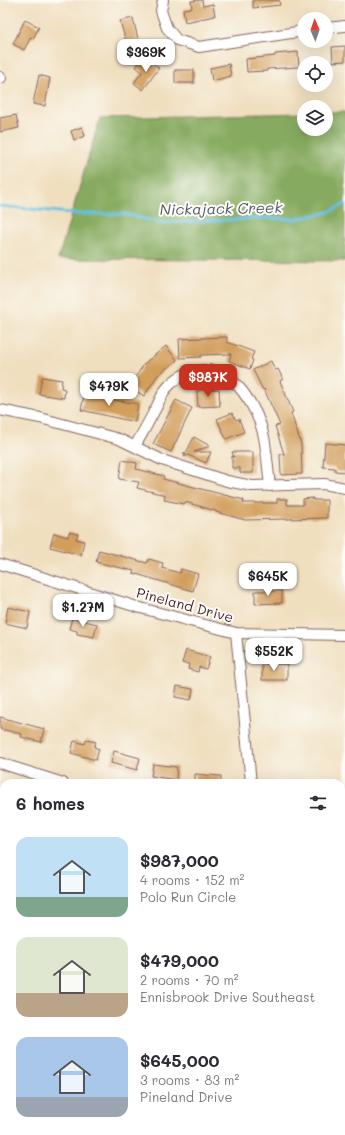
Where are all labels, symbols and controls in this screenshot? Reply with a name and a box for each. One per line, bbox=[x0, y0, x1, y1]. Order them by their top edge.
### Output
north arrow bbox=[297, 12, 333, 48]
map controls bbox=[297, 12, 333, 136]
pin: $369K bbox=[118, 39, 174, 73]
text: $369K bbox=[126, 43, 166, 60]
button: locate bbox=[297, 56, 333, 92]
button: layers bbox=[297, 100, 333, 136]
water label: Nickajack Creek bbox=[160, 197, 283, 219]
pin: $987K bbox=[180, 364, 236, 398]
text: $987K bbox=[188, 368, 228, 385]
pin: $479K bbox=[81, 373, 137, 407]
text: $479K bbox=[89, 377, 129, 394]
pin: $645K bbox=[240, 563, 296, 597]
text: $645K bbox=[248, 567, 288, 584]
street label: Pineland Drive bbox=[135, 582, 236, 627]
pin: $1.27M bbox=[50, 594, 116, 628]
text: $1.27M bbox=[62, 598, 104, 615]
pin: $552K bbox=[246, 638, 302, 672]
text: $552K bbox=[254, 642, 294, 659]
text: 6 homes bbox=[16, 792, 85, 814]
icon: filters bbox=[307, 792, 329, 814]
text: $987,000 bbox=[140, 849, 219, 871]
icon: home bbox=[48, 853, 96, 901]
text: 4 rooms · 152 m² bbox=[140, 871, 244, 888]
text: Polo Run Circle bbox=[140, 888, 236, 905]
text: $479,000 bbox=[140, 949, 219, 971]
icon: home bbox=[48, 953, 96, 1001]
text: 2 rooms · 70 m² bbox=[140, 971, 239, 988]
text: Ennisbrook Drive Southeast bbox=[140, 988, 315, 1005]
text: $645,000 bbox=[140, 1049, 220, 1071]
icon: home bbox=[48, 1053, 96, 1101]
text: 3 rooms · 83 m² bbox=[140, 1071, 239, 1088]
text: Pineland Drive bbox=[140, 1088, 233, 1105]

